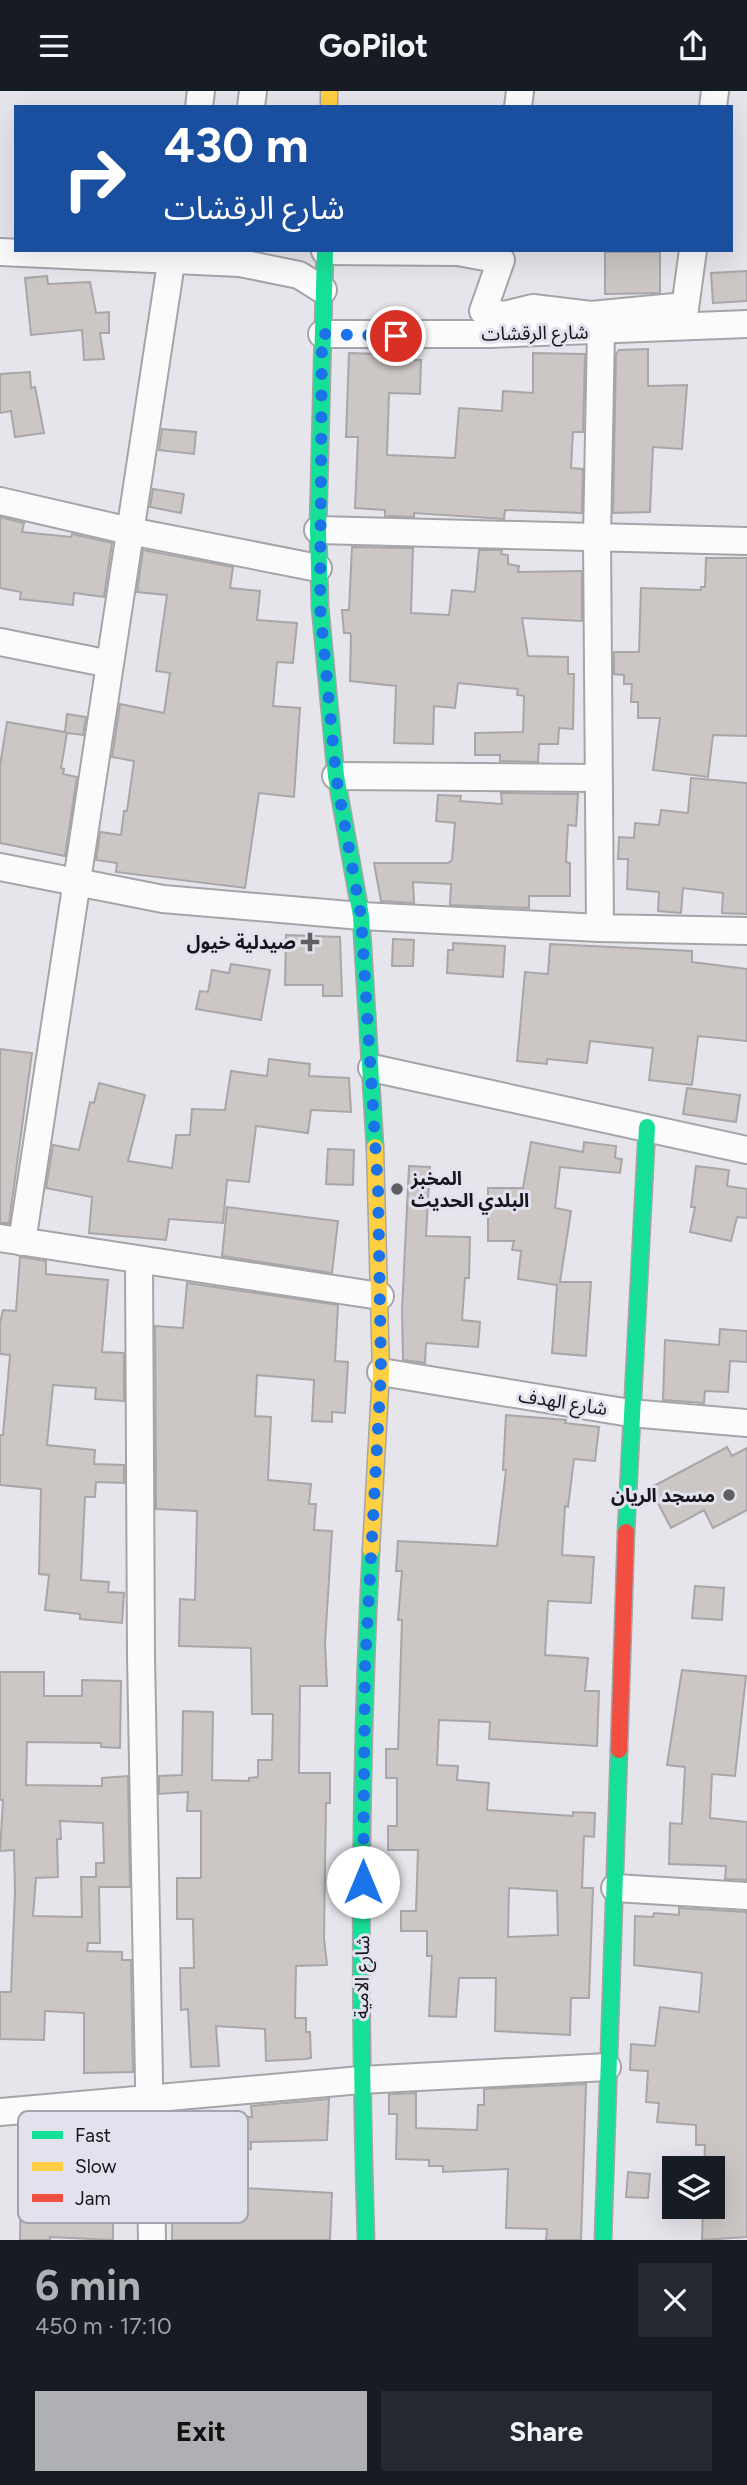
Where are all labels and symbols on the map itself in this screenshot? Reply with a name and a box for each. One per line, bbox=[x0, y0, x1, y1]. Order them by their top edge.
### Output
pin bbox=[366, 306, 426, 366]
street label: شارع الرقشات bbox=[481, 321, 589, 347]
place label: صيدلية خيول bbox=[187, 931, 296, 954]
marker: صيدلية خيول bbox=[302, 934, 318, 950]
place label: المخبز البلدي الحديث bbox=[410, 1167, 529, 1215]
marker: المخبز البلدي الحديث bbox=[389, 1181, 405, 1197]
street label: شارع الهدف bbox=[517, 1384, 609, 1422]
place label: مسجد الريان bbox=[611, 1484, 715, 1507]
marker: مسجد الريان bbox=[721, 1487, 737, 1503]
position arrow bbox=[326, 1845, 400, 1919]
street label: شارع الامية bbox=[350, 1935, 376, 2019]
legend bbox=[18, 2111, 248, 2223]
text: Fast bbox=[75, 2124, 111, 2147]
text: Slow bbox=[75, 2155, 117, 2178]
text: Jam bbox=[75, 2187, 111, 2210]

